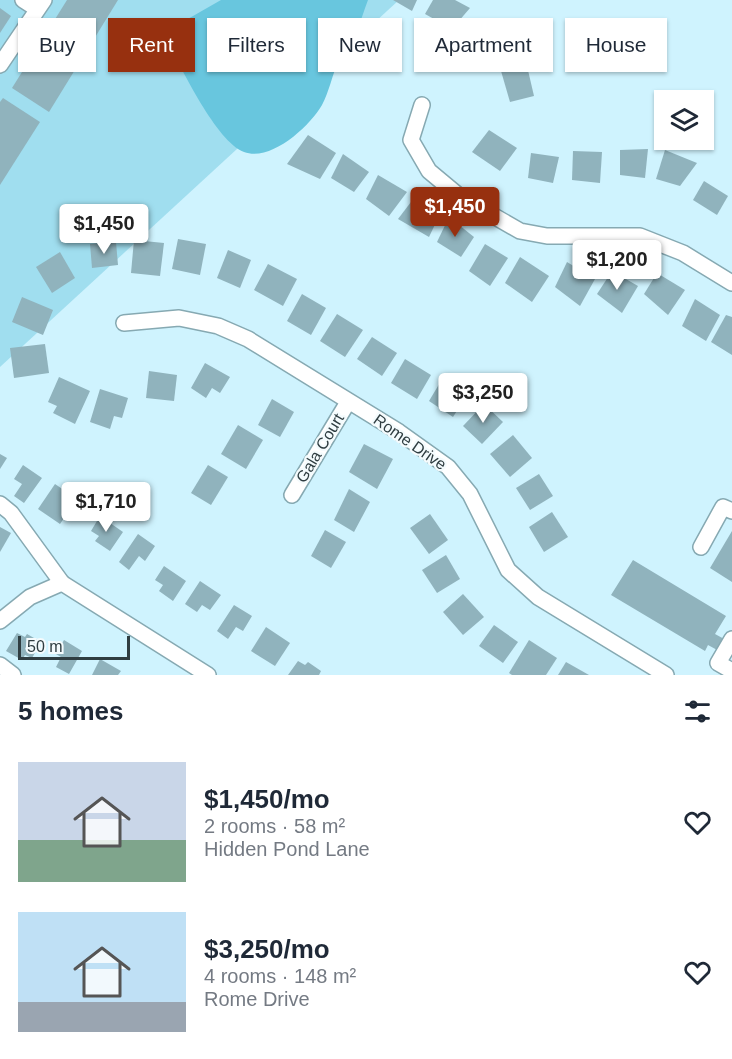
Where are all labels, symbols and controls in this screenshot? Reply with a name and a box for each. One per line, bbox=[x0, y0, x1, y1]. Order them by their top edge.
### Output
chip: Buy bbox=[18, 18, 96, 72]
chip: Rent bbox=[108, 18, 195, 72]
chip: Filters bbox=[207, 18, 306, 72]
chip: New bbox=[318, 18, 402, 72]
chip: Apartment bbox=[414, 18, 553, 72]
chip: House bbox=[565, 18, 667, 72]
map controls bbox=[654, 90, 714, 150]
button: layers bbox=[654, 90, 714, 150]
pin: $1,450 bbox=[406, 187, 504, 238]
text: $1,450 bbox=[424, 195, 486, 217]
pin: $1,450 bbox=[55, 204, 153, 255]
text: $1,450 bbox=[73, 212, 135, 234]
pin: $1,200 bbox=[568, 240, 666, 291]
text: $1,200 bbox=[586, 248, 648, 270]
pin: $3,250 bbox=[434, 373, 532, 424]
text: $3,250 bbox=[452, 381, 514, 403]
street label: Gala Court bbox=[293, 410, 347, 486]
street label: Rome Drive bbox=[371, 411, 450, 473]
pin: $1,710 bbox=[57, 482, 155, 533]
text: $1,710 bbox=[75, 490, 137, 512]
scale bar bbox=[18, 633, 130, 660]
text: 50 m bbox=[27, 638, 63, 655]
icon: filters bbox=[681, 695, 714, 728]
text: 5 homes bbox=[18, 696, 124, 726]
text: $1,450/mo bbox=[204, 784, 330, 814]
icon: home bbox=[66, 786, 138, 858]
icon: heart bbox=[681, 806, 714, 839]
text: 2 rooms · 58 m² bbox=[204, 815, 345, 837]
text: Hidden Pond Lane bbox=[204, 838, 370, 860]
text: $3,250/mo bbox=[204, 934, 330, 964]
icon: home bbox=[66, 936, 138, 1008]
icon: heart bbox=[681, 956, 714, 989]
text: 4 rooms · 148 m² bbox=[204, 965, 356, 987]
text: Rome Drive bbox=[204, 988, 310, 1010]

